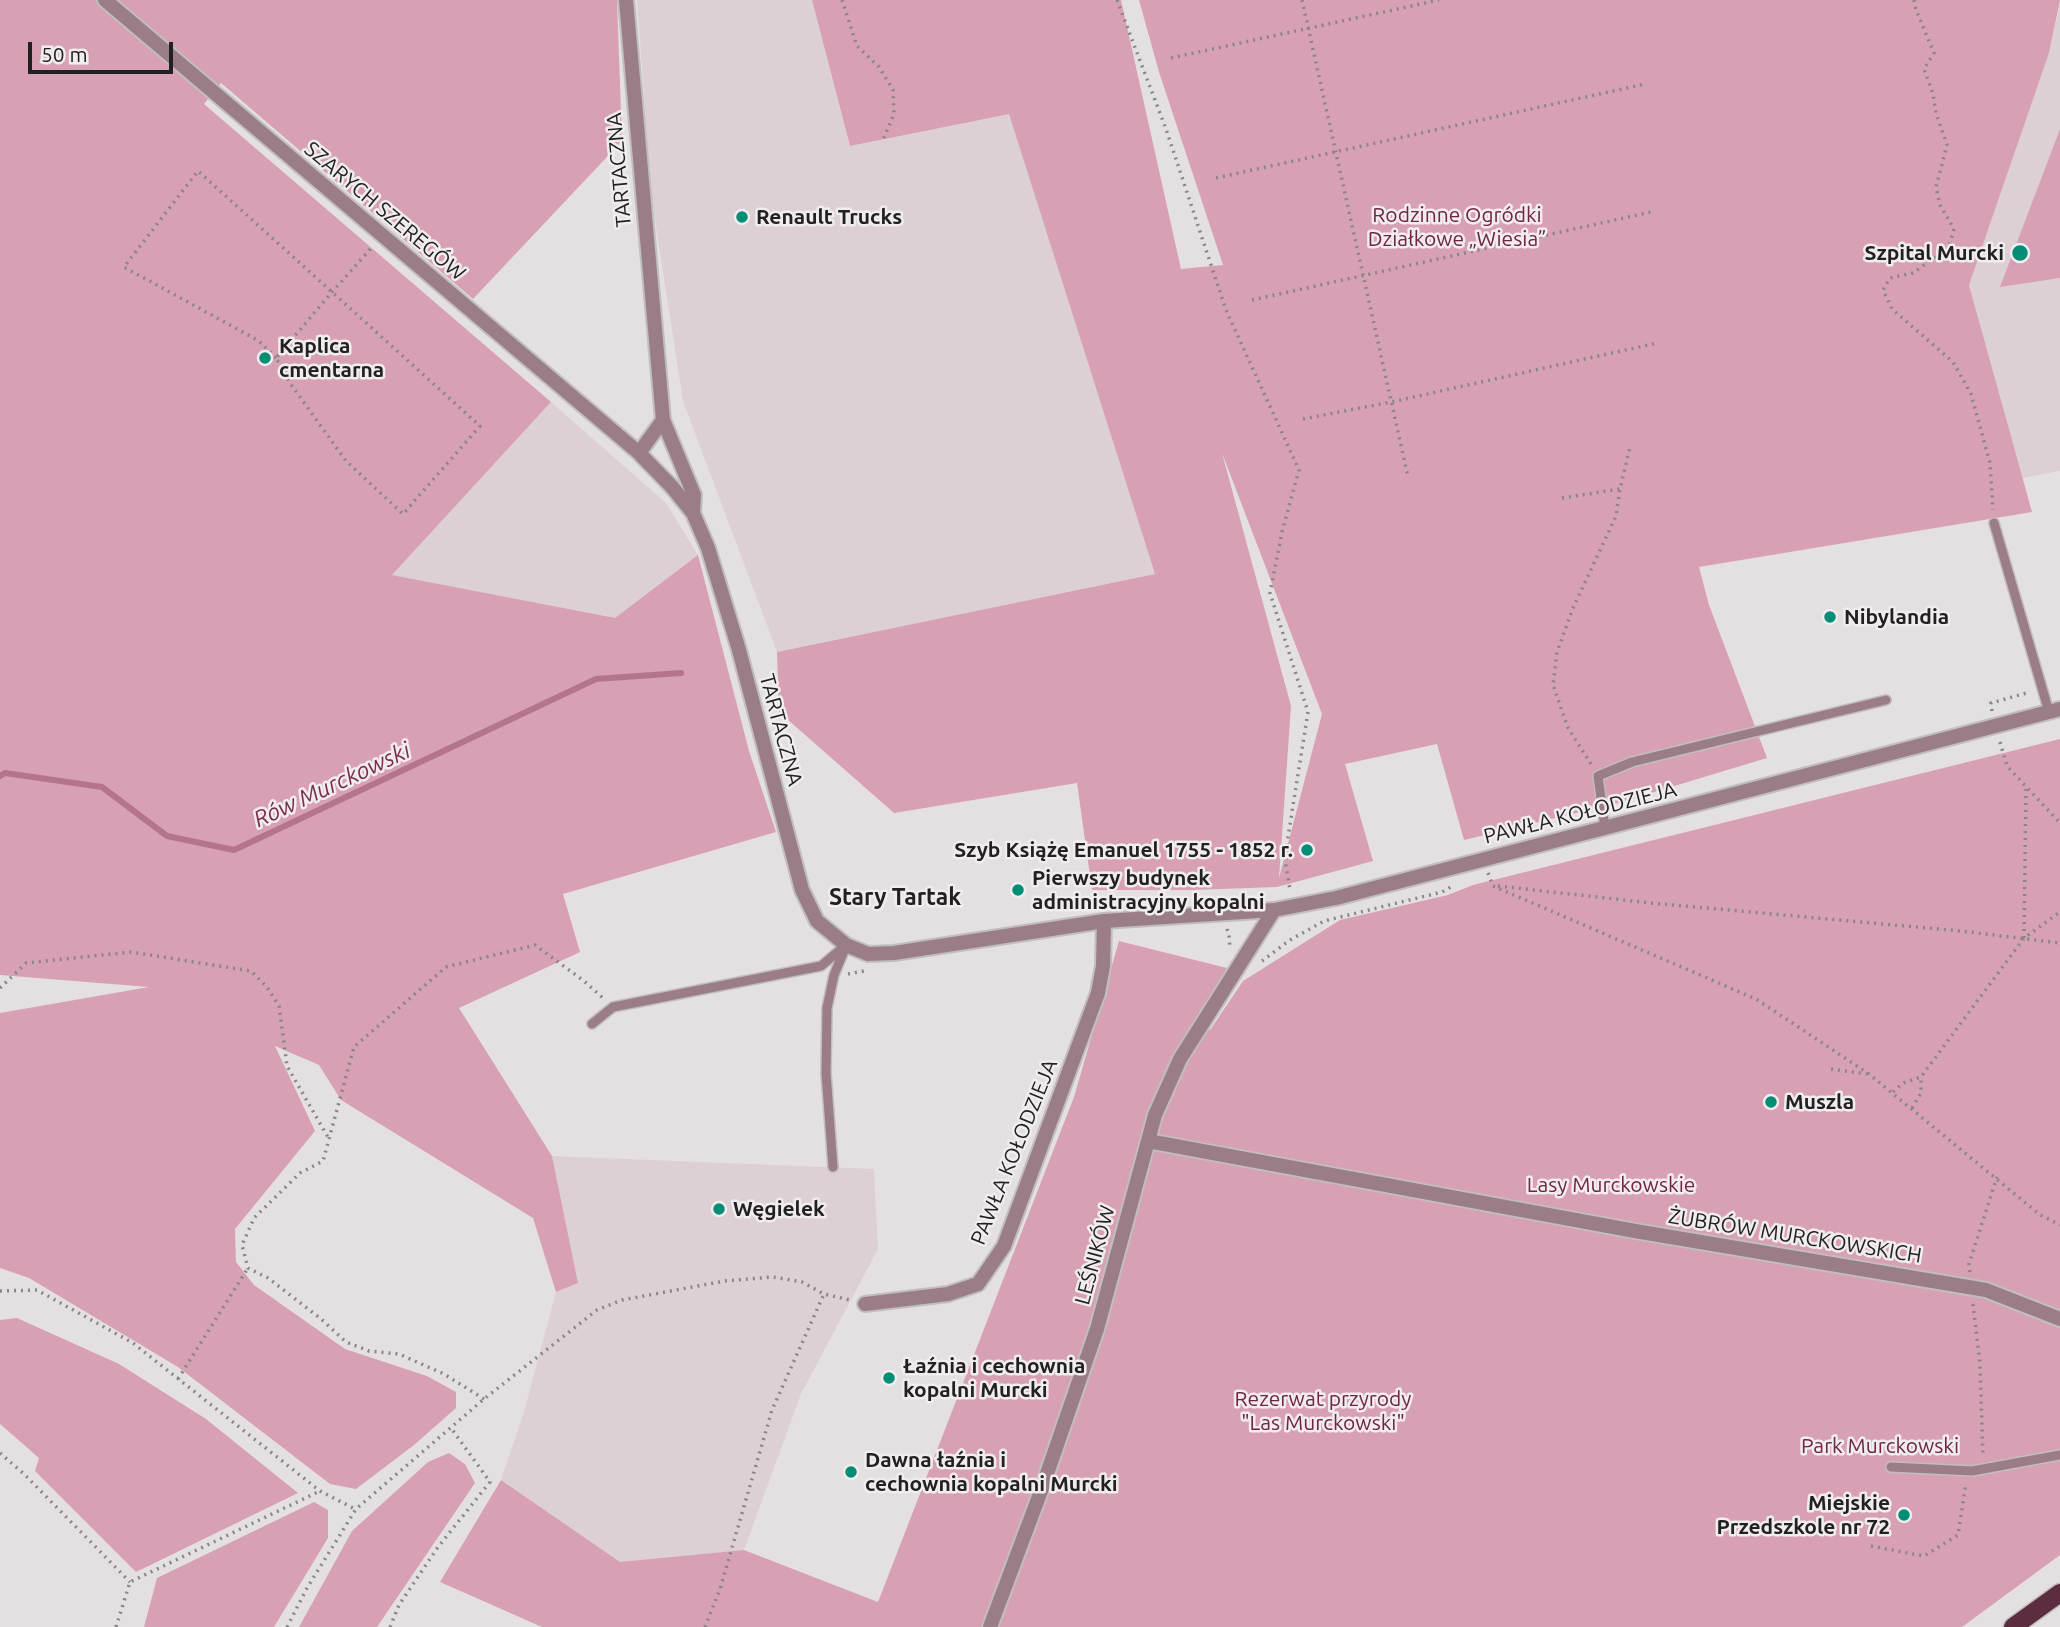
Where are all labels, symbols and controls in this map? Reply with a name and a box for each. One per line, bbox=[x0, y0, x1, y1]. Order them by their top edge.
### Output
scale bar bbox=[32, 28, 177, 72]
text: 50 m bbox=[41, 42, 88, 66]
street label: TARTACZNA bbox=[601, 112, 637, 228]
street label: SZARYCH SZEREGÓW bbox=[299, 136, 471, 286]
park label: Rodzinne Ogródki Działkowe „Wiesia” bbox=[1368, 202, 1546, 252]
place label: Renault Trucks bbox=[756, 204, 902, 230]
marker: Renault Trucks bbox=[734, 209, 750, 225]
place label: Szpital Murcki bbox=[1865, 240, 2004, 266]
marker: Szpital Murcki bbox=[2010, 243, 2030, 263]
place label: Kaplica cmentarna bbox=[279, 333, 384, 383]
marker: Kaplica cmentarna bbox=[257, 350, 273, 366]
place label: Nibylandia bbox=[1844, 604, 1949, 630]
marker: Nibylandia bbox=[1822, 609, 1838, 625]
street label: TARTACZNA bbox=[754, 671, 808, 789]
water label: Rów Murckowski bbox=[249, 737, 415, 833]
street label: PAWŁA KOŁODZIEJA bbox=[1481, 777, 1679, 849]
place label: Szyb Książę Emanuel 1755 - 1852 r. bbox=[954, 837, 1293, 863]
marker: Szyb Książę Emanuel 1755 - 1852 r. bbox=[1299, 842, 1315, 858]
place label: Pierwszy budynek administracyjny kopalni bbox=[1032, 865, 1265, 915]
marker: Pierwszy budynek administracyjny kopalni bbox=[1010, 882, 1026, 898]
district label: Stary Tartak bbox=[829, 883, 961, 911]
street label: PAWŁA KOŁODZIEJA bbox=[965, 1056, 1063, 1248]
place label: Muszla bbox=[1785, 1089, 1854, 1115]
marker: Muszla bbox=[1763, 1094, 1779, 1110]
park label: Lasy Murckowskie bbox=[1527, 1172, 1695, 1198]
place label: Węgielek bbox=[733, 1196, 825, 1222]
marker: Węgielek bbox=[711, 1201, 727, 1217]
street label: LEŚNIKÓW bbox=[1070, 1203, 1120, 1307]
street label: ŻUBRÓW MURCKOWSKICH bbox=[1667, 1204, 1923, 1268]
place label: Łaźnia i cechownia kopalni Murcki bbox=[903, 1353, 1085, 1403]
marker: Łaźnia i cechownia kopalni Murcki bbox=[881, 1370, 897, 1386]
park label: Rezerwat przyrody "Las Murckowski" bbox=[1235, 1386, 1411, 1436]
park label: Park Murckowski bbox=[1801, 1433, 1959, 1459]
place label: Dawna łaźnia i cechownia kopalni Murcki bbox=[865, 1447, 1118, 1497]
marker: Dawna łaźnia i cechownia kopalni Murcki bbox=[843, 1464, 859, 1480]
place label: Miejskie Przedszkole nr 72 bbox=[1716, 1490, 1890, 1540]
marker: Miejskie Przedszkole nr 72 bbox=[1896, 1507, 1912, 1523]

